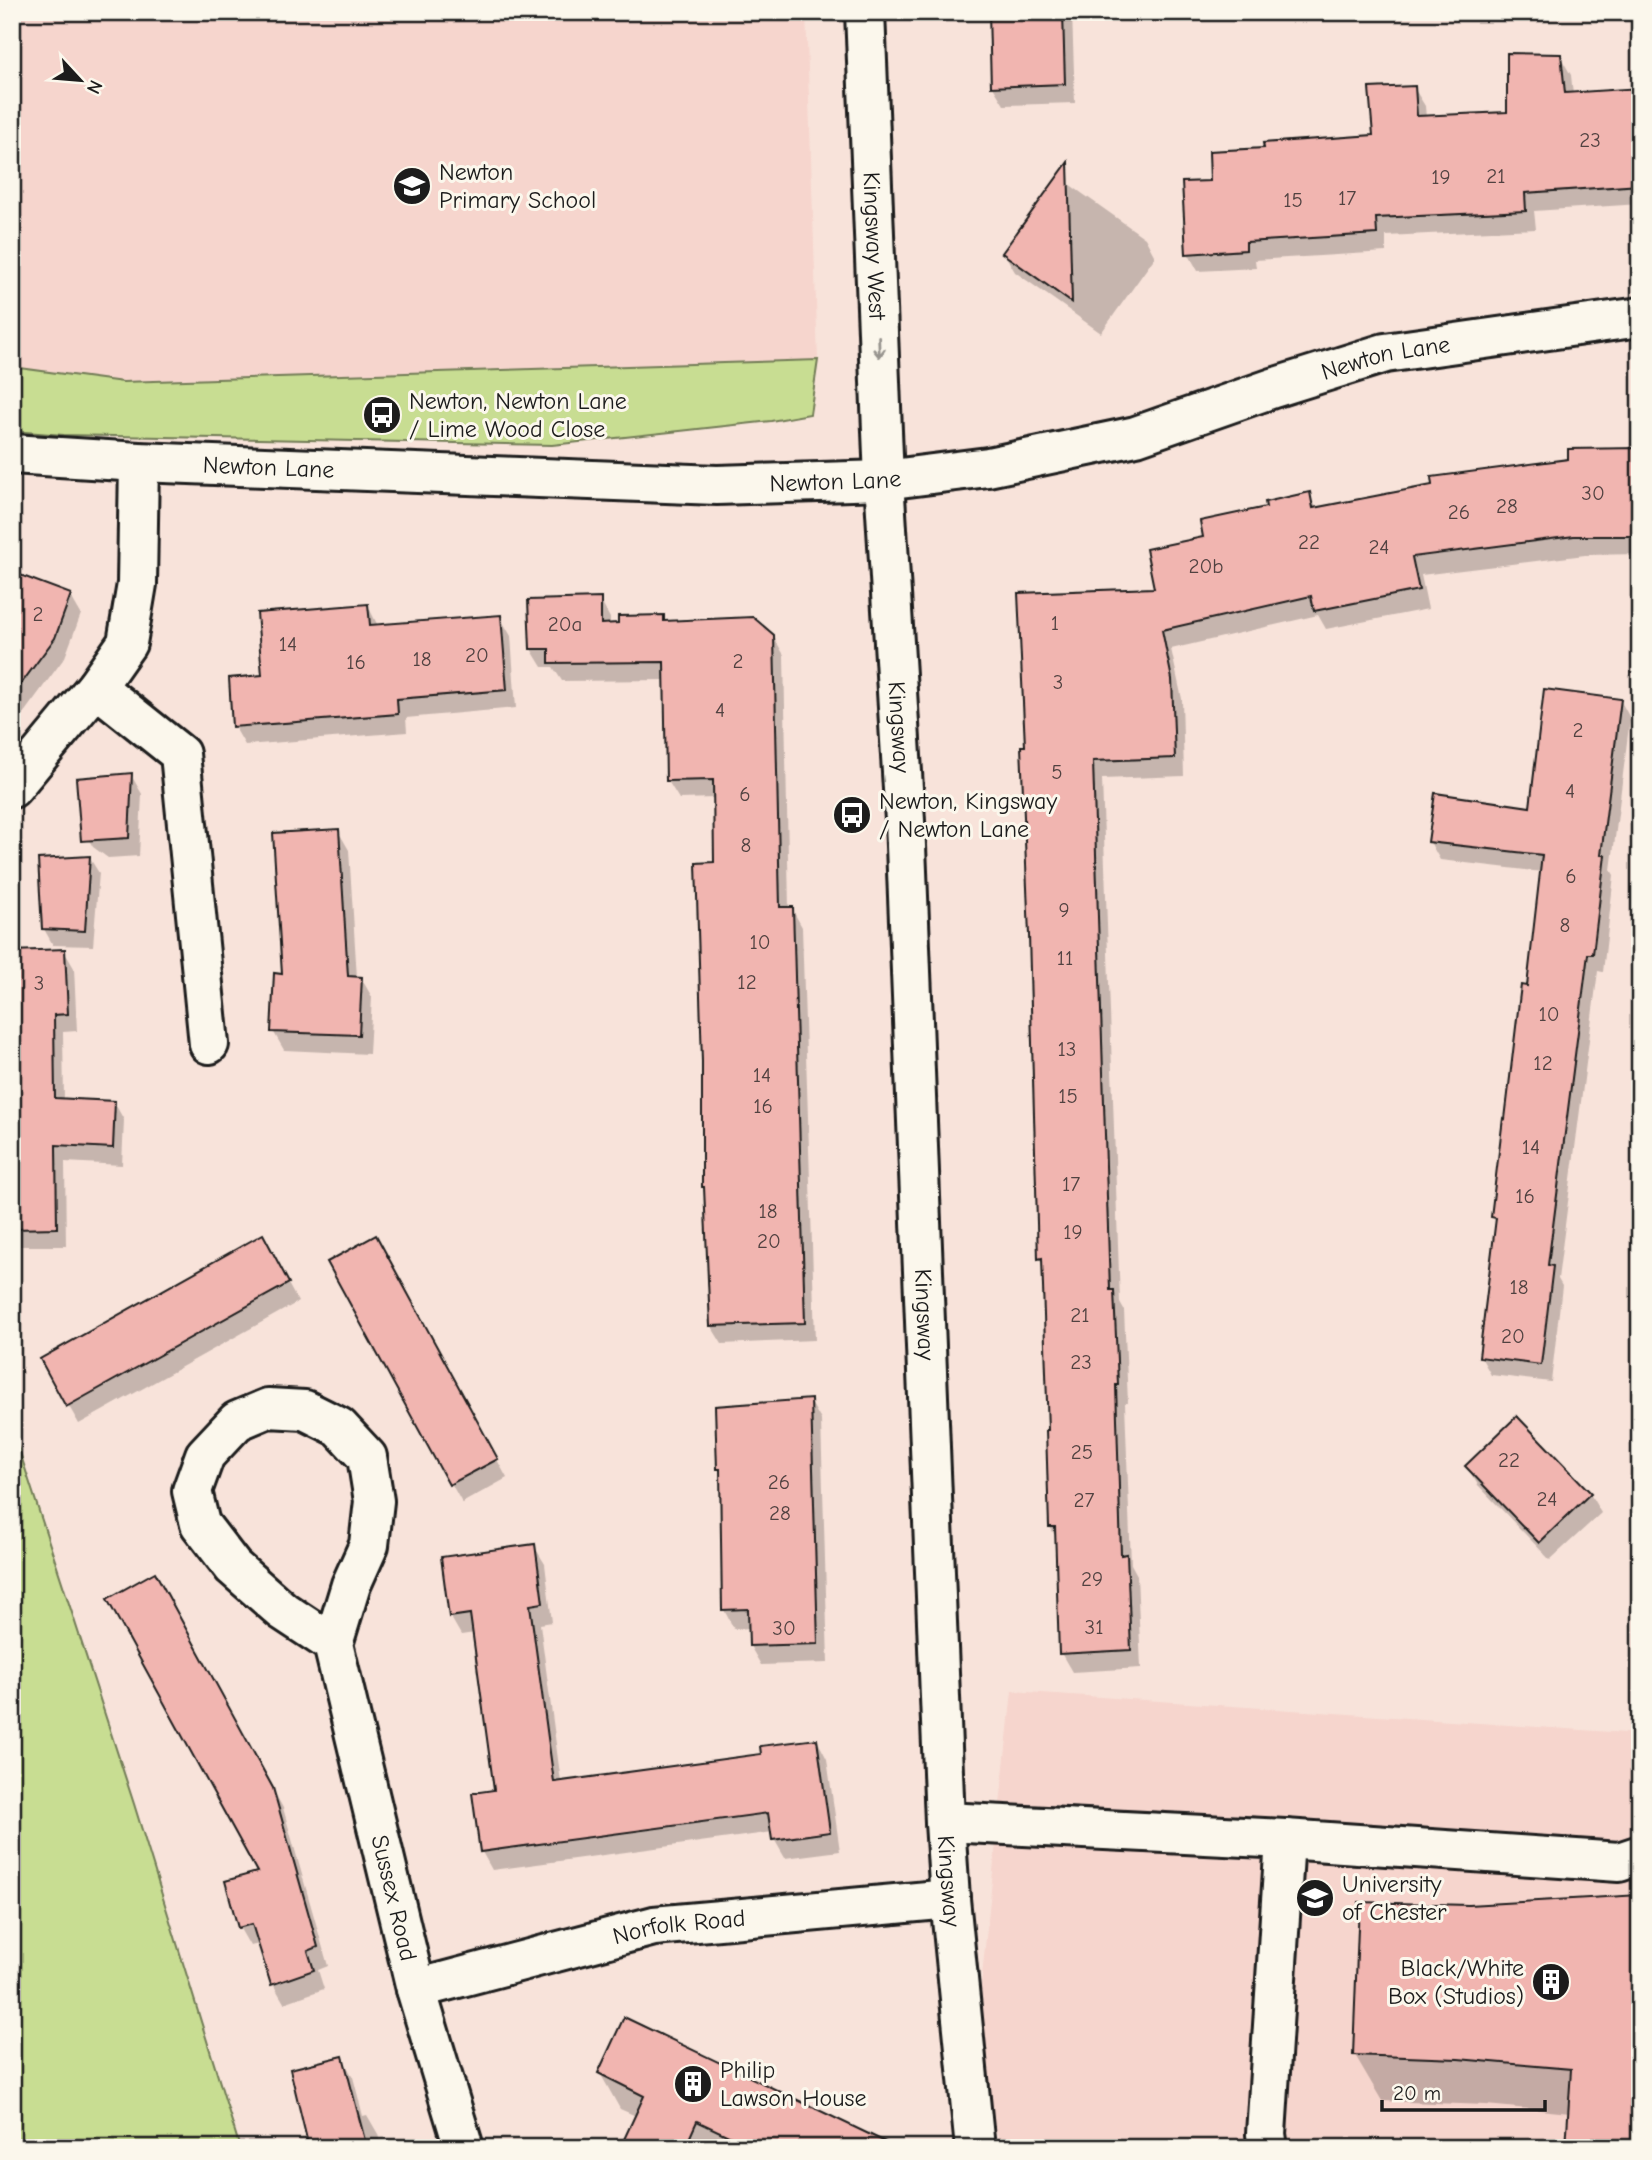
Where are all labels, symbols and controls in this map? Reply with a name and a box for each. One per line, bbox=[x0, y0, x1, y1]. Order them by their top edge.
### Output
north arrow bbox=[46, 46, 116, 116]
text: N bbox=[82, 77, 107, 97]
house number: 23 bbox=[1579, 128, 1601, 152]
place label: Newton Primary School bbox=[439, 158, 596, 214]
house number: 21 bbox=[1486, 164, 1506, 188]
school or university icon: Newton Primary School bbox=[391, 165, 433, 207]
house number: 19 bbox=[1431, 165, 1451, 189]
street label: Kingsway West bbox=[858, 171, 892, 321]
house number: 17 bbox=[1338, 186, 1356, 210]
house number: 15 bbox=[1283, 188, 1303, 212]
street label: Newton Lane bbox=[1318, 330, 1452, 386]
one-way arrow bbox=[872, 335, 885, 358]
place label: Newton, Newton Lane / Lime Wood Close bbox=[409, 387, 627, 443]
bus stop icon: Newton, Newton Lane / Lime Wood Close bbox=[361, 394, 403, 436]
street label: Newton Lane bbox=[202, 451, 335, 484]
street label: Newton Lane bbox=[769, 464, 903, 497]
house number: 30 bbox=[1581, 481, 1605, 505]
house number: 28 bbox=[1496, 494, 1518, 518]
house number: 26 bbox=[1448, 500, 1470, 524]
house number: 22 bbox=[1298, 530, 1320, 554]
house number: 24 bbox=[1368, 535, 1390, 559]
house number: 20b bbox=[1188, 554, 1224, 578]
house number: 2 bbox=[33, 602, 43, 626]
house number: 1 bbox=[1051, 611, 1059, 635]
house number: 20a bbox=[548, 612, 582, 636]
house number: 14 bbox=[279, 632, 297, 656]
house number: 20 bbox=[465, 643, 489, 667]
house number: 18 bbox=[412, 647, 432, 671]
house number: 2 bbox=[733, 649, 743, 673]
house number: 16 bbox=[346, 650, 366, 674]
house number: 3 bbox=[1053, 670, 1063, 694]
street label: Kingsway bbox=[882, 680, 916, 774]
house number: 4 bbox=[715, 698, 725, 722]
house number: 2 bbox=[1573, 718, 1583, 742]
house number: 5 bbox=[1051, 760, 1063, 784]
house number: 4 bbox=[1565, 779, 1575, 803]
house number: 6 bbox=[739, 782, 751, 806]
place label: Newton, Kingsway / Newton Lane bbox=[879, 787, 1057, 843]
bus stop icon: Newton, Kingsway / Newton Lane bbox=[831, 794, 873, 836]
house number: 8 bbox=[741, 833, 751, 857]
house number: 6 bbox=[1565, 864, 1577, 888]
house number: 9 bbox=[1058, 898, 1070, 922]
house number: 8 bbox=[1560, 913, 1570, 937]
house number: 10 bbox=[749, 930, 771, 954]
house number: 11 bbox=[1057, 946, 1073, 970]
house number: 12 bbox=[737, 970, 757, 994]
house number: 3 bbox=[34, 971, 44, 995]
house number: 10 bbox=[1538, 1002, 1560, 1026]
house number: 13 bbox=[1058, 1037, 1076, 1061]
house number: 12 bbox=[1533, 1051, 1553, 1075]
house number: 14 bbox=[753, 1063, 771, 1087]
house number: 15 bbox=[1058, 1084, 1078, 1108]
house number: 16 bbox=[753, 1094, 773, 1118]
house number: 14 bbox=[1522, 1135, 1540, 1159]
house number: 17 bbox=[1062, 1172, 1080, 1196]
house number: 16 bbox=[1515, 1184, 1535, 1208]
house number: 18 bbox=[758, 1199, 778, 1223]
house number: 19 bbox=[1063, 1220, 1083, 1244]
house number: 20 bbox=[757, 1229, 781, 1253]
street label: Kingsway bbox=[909, 1268, 941, 1361]
house number: 18 bbox=[1509, 1275, 1529, 1299]
house number: 21 bbox=[1070, 1303, 1090, 1327]
house number: 20 bbox=[1501, 1324, 1525, 1348]
house number: 23 bbox=[1070, 1350, 1092, 1374]
house number: 25 bbox=[1071, 1440, 1093, 1464]
house number: 22 bbox=[1498, 1448, 1520, 1472]
house number: 26 bbox=[768, 1470, 790, 1494]
house number: 24 bbox=[1536, 1487, 1558, 1511]
house number: 27 bbox=[1074, 1488, 1095, 1512]
house number: 28 bbox=[769, 1501, 791, 1525]
house number: 29 bbox=[1081, 1567, 1103, 1591]
house number: 31 bbox=[1085, 1615, 1103, 1639]
house number: 30 bbox=[772, 1616, 796, 1640]
street label: Sussex Road bbox=[365, 1832, 423, 1964]
street label: Kingsway bbox=[932, 1834, 967, 1929]
place label: University of Chester bbox=[1342, 1870, 1447, 1926]
school or university icon: University of Chester bbox=[1294, 1877, 1336, 1919]
street label: Norfolk Road bbox=[610, 1904, 747, 1950]
place label: Black/White Box (Studios) bbox=[1388, 1954, 1524, 2010]
building icon: Black/White Box (Studios) bbox=[1530, 1961, 1572, 2003]
place label: Philip Lawson House bbox=[720, 2056, 866, 2112]
building icon: Philip Lawson House bbox=[672, 2063, 714, 2105]
scale bar bbox=[1382, 2069, 1545, 2113]
text: 20 m bbox=[1393, 2081, 1441, 2105]

